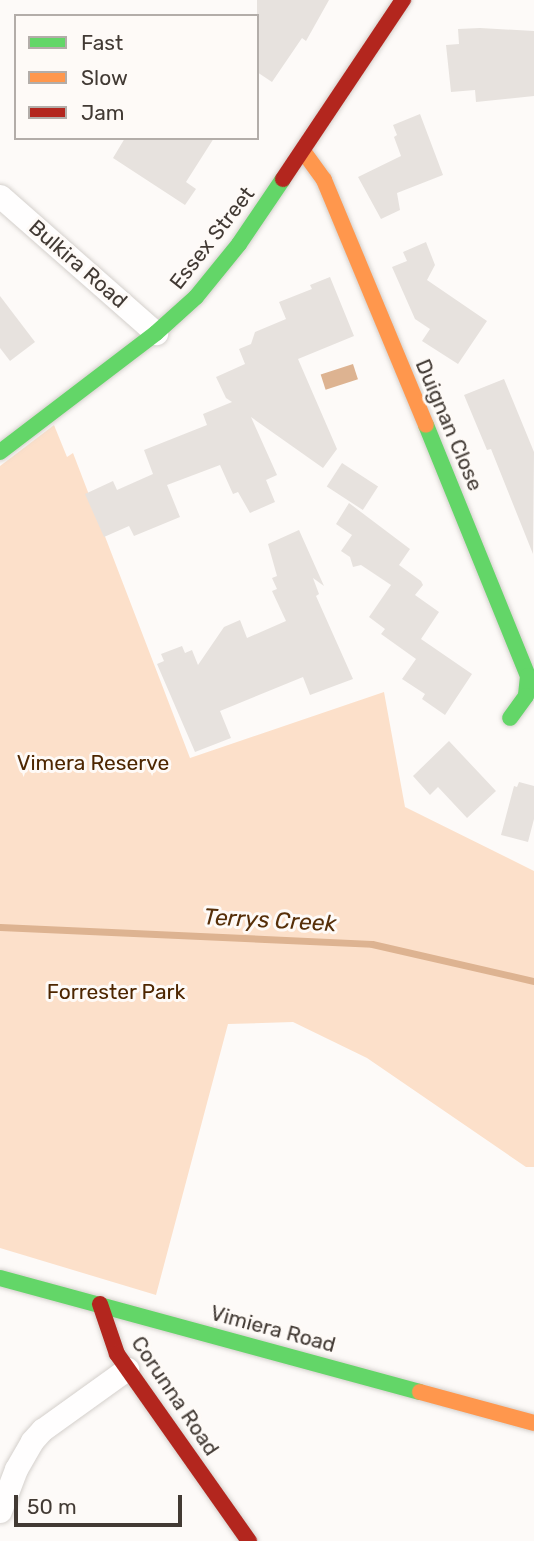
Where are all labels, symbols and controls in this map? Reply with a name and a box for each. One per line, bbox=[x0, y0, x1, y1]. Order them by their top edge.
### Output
legend bbox=[14, 14, 259, 140]
text: Fast bbox=[81, 30, 123, 55]
text: Slow bbox=[81, 65, 128, 90]
text: Jam bbox=[81, 100, 125, 125]
street label: Essex Street bbox=[164, 182, 260, 294]
street label: Bulkira Road bbox=[24, 214, 132, 314]
street label: Duignan Close bbox=[410, 355, 488, 495]
park label: Vimera Reserve bbox=[17, 750, 169, 776]
water label: Terrys Creek bbox=[203, 903, 337, 937]
park label: Forrester Park bbox=[46, 979, 186, 1005]
street label: Vimiera Road bbox=[208, 1300, 338, 1358]
street label: Corunna Road bbox=[126, 1331, 224, 1461]
scale bar bbox=[18, 1482, 186, 1526]
text: 50 m bbox=[27, 1494, 77, 1519]

